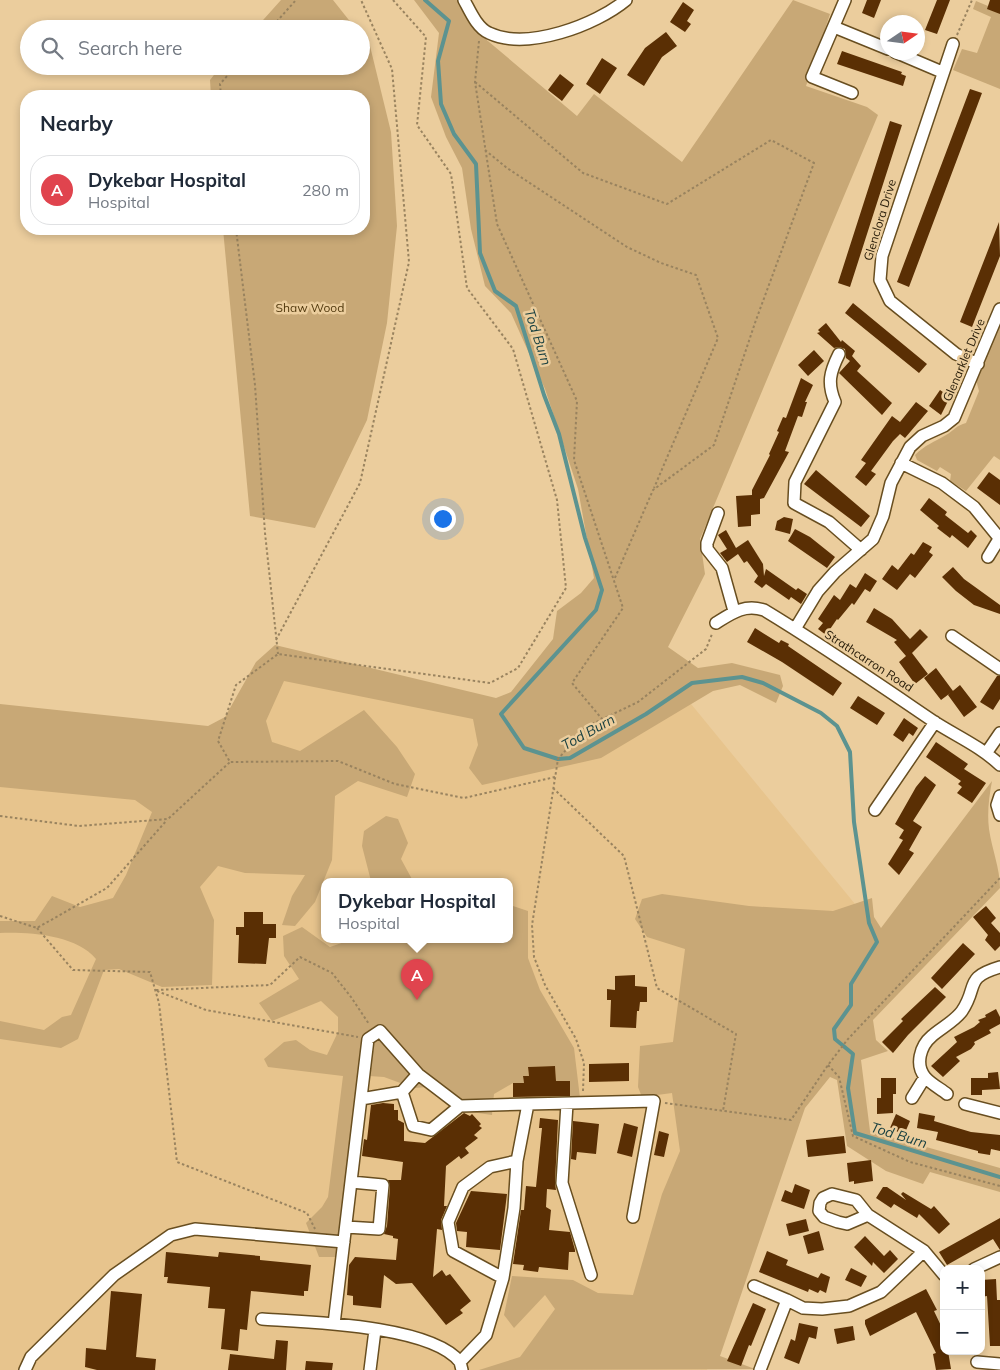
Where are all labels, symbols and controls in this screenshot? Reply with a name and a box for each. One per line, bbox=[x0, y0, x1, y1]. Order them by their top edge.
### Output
north arrow bbox=[880, 15, 925, 60]
search box bbox=[20, 20, 370, 75]
icon: search bbox=[38, 34, 66, 62]
text: Search here bbox=[78, 36, 182, 60]
text: Nearby bbox=[40, 110, 113, 136]
text: Dykebar Hospital bbox=[88, 168, 246, 192]
street label: Glenclora Drive bbox=[860, 177, 899, 262]
text: A bbox=[51, 180, 63, 200]
text: 280 m bbox=[302, 180, 349, 200]
text: Hospital bbox=[88, 192, 150, 212]
park label: Shaw Wood bbox=[276, 300, 344, 315]
water label: Tod Burn bbox=[520, 306, 556, 368]
street label: Glenarklet Drive bbox=[939, 316, 988, 404]
your location bbox=[430, 506, 456, 532]
street label: Strathcarron Road bbox=[822, 626, 916, 695]
water label: Tod Burn bbox=[558, 710, 618, 754]
popup bbox=[321, 878, 513, 943]
text: Dykebar Hospital bbox=[338, 889, 496, 913]
text: Hospital bbox=[338, 913, 400, 933]
pin: A bbox=[401, 959, 433, 1000]
water label: Tod Burn bbox=[868, 1118, 930, 1152]
map controls bbox=[940, 1265, 985, 1355]
button: + bbox=[940, 1265, 985, 1310]
button: − bbox=[940, 1310, 985, 1355]

